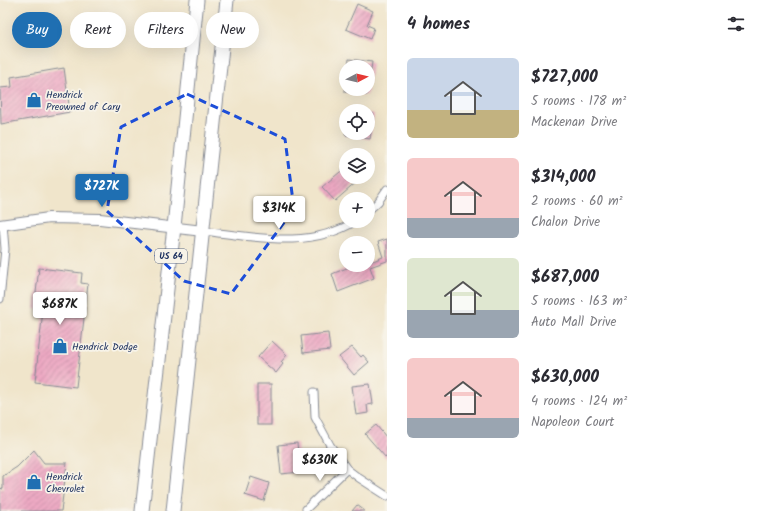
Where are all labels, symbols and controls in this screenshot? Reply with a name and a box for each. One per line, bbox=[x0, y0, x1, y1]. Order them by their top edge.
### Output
text: 4 homes bbox=[407, 11, 470, 38]
chip: Buy bbox=[12, 12, 62, 48]
chip: Rent bbox=[70, 12, 126, 48]
chip: Filters bbox=[134, 12, 198, 48]
chip: New bbox=[206, 12, 259, 48]
icon: filters bbox=[725, 13, 747, 35]
north arrow bbox=[339, 60, 375, 96]
map controls bbox=[339, 60, 375, 272]
text: $727,000 bbox=[531, 64, 598, 91]
icon: home bbox=[439, 74, 487, 122]
place label: Hendrick Preowned of Cary bbox=[46, 87, 121, 115]
shop icon: Hendrick Preowned of Cary bbox=[25, 91, 43, 109]
text: 5 rooms · 178 m² bbox=[531, 91, 626, 112]
button: locate bbox=[339, 104, 375, 140]
text: Mackenan Drive bbox=[531, 112, 617, 133]
button: layers bbox=[339, 148, 375, 184]
text: $314,000 bbox=[531, 164, 595, 191]
pin: $727K bbox=[74, 174, 130, 208]
icon: home bbox=[439, 174, 487, 222]
text: $727K bbox=[84, 176, 120, 197]
text: 2 rooms · 60 m² bbox=[531, 191, 623, 212]
button: + bbox=[339, 192, 375, 228]
pin: $314K bbox=[251, 196, 307, 230]
text: $314K bbox=[262, 198, 296, 219]
text: Chalon Drive bbox=[531, 212, 600, 233]
button: − bbox=[339, 236, 375, 272]
road number: US 64 bbox=[155, 249, 187, 263]
text: $687,000 bbox=[531, 264, 599, 291]
icon: home bbox=[439, 274, 487, 322]
text: 5 rooms · 163 m² bbox=[531, 291, 627, 312]
pin: $687K bbox=[32, 292, 88, 326]
text: $687K bbox=[42, 294, 78, 315]
text: Auto Mall Drive bbox=[531, 312, 616, 333]
shop icon: Hendrick Dodge bbox=[51, 337, 69, 355]
place label: Hendrick Dodge bbox=[72, 339, 138, 355]
text: $630,000 bbox=[531, 364, 599, 391]
icon: home bbox=[439, 374, 487, 422]
text: 4 rooms · 124 m² bbox=[531, 391, 627, 412]
text: Napoleon Court bbox=[531, 412, 614, 433]
pin: $630K bbox=[292, 448, 348, 482]
text: $630K bbox=[302, 450, 338, 471]
place label: Hendrick Chevrolet bbox=[46, 469, 85, 497]
shop icon: Hendrick Chevrolet bbox=[25, 473, 43, 491]

